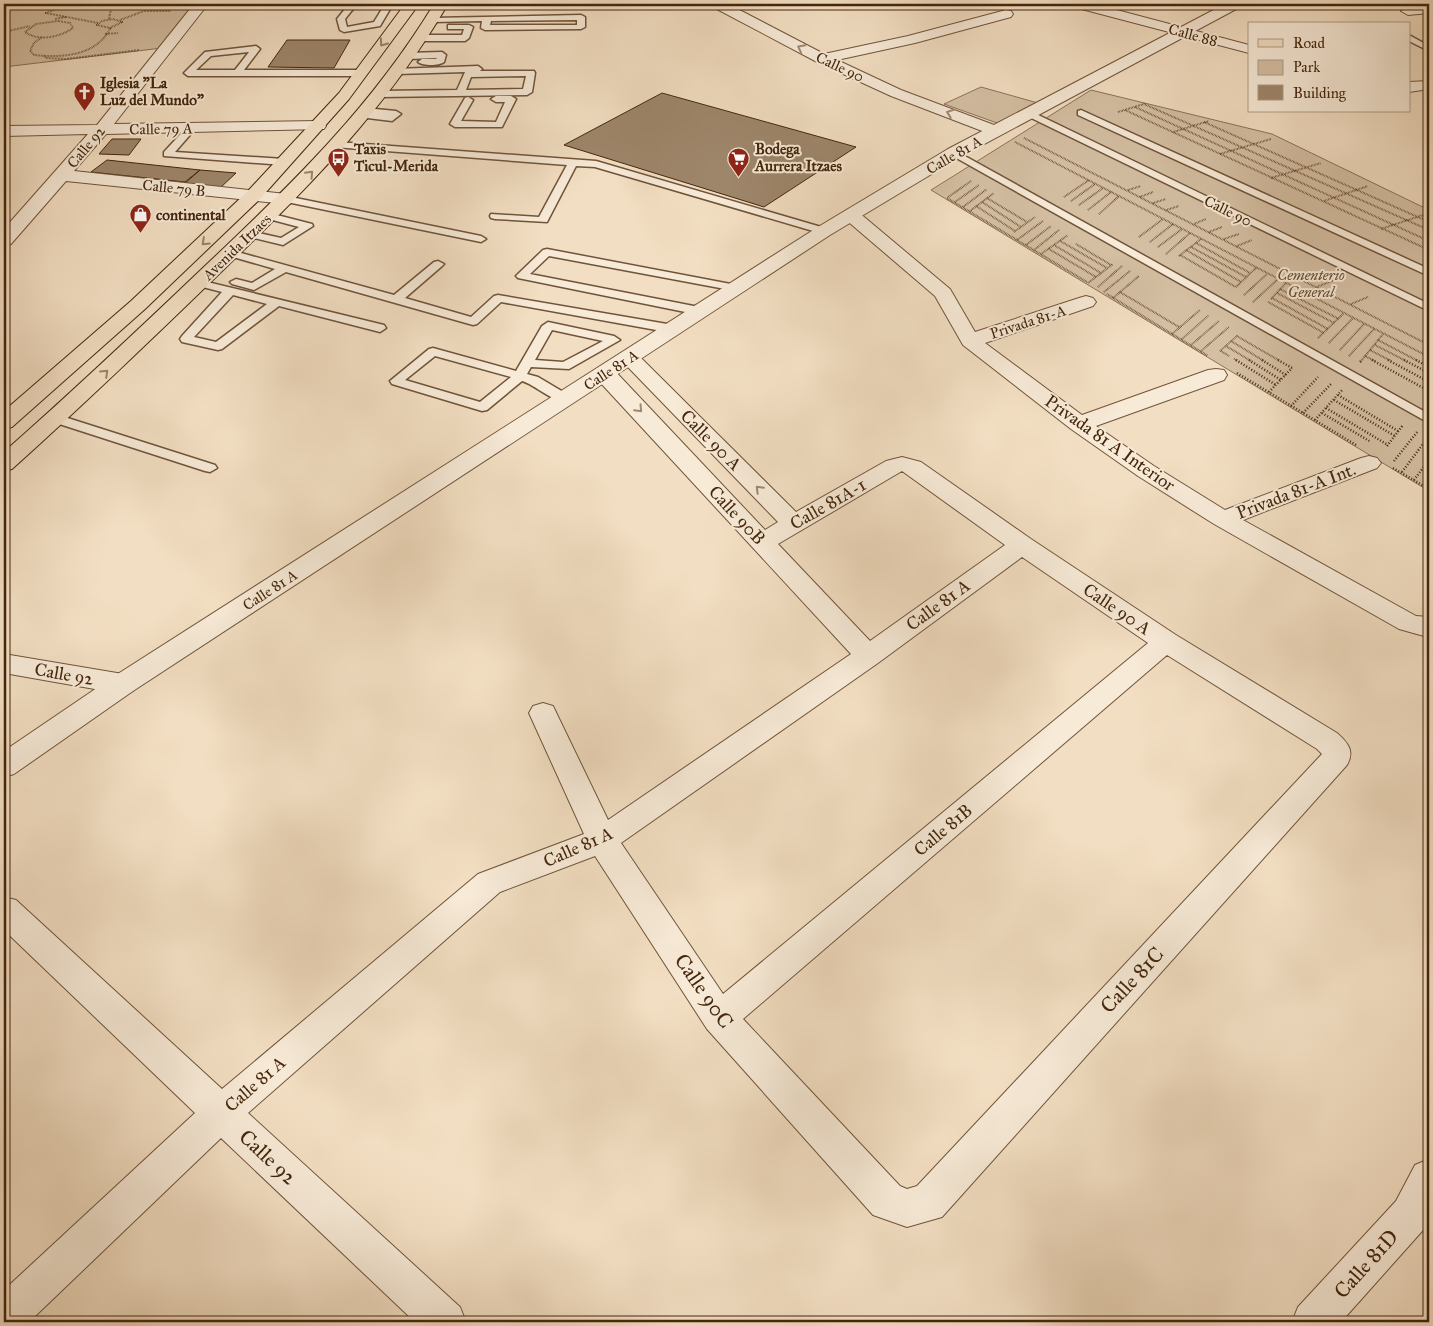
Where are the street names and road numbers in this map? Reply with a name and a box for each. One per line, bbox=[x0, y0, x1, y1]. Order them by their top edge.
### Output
street label: Calle 88 bbox=[1166, 20, 1220, 50]
street label: Calle 90 bbox=[813, 48, 867, 86]
street label: Calle 79 A bbox=[129, 119, 193, 139]
street label: Calle 92 bbox=[63, 122, 109, 172]
street label: Calle 81 A bbox=[923, 132, 985, 178]
street label: Calle 79 B bbox=[142, 176, 206, 200]
street label: Calle 90 bbox=[1201, 192, 1255, 230]
street label: Avenida Itzaes bbox=[198, 210, 275, 285]
street label: Privada 81-A bbox=[988, 301, 1068, 343]
street label: Calle 81 A bbox=[580, 346, 642, 394]
street label: Privada 81 A Interior bbox=[1041, 390, 1179, 496]
street label: Calle 90 A bbox=[676, 405, 746, 475]
street label: Privada 81-A Int. bbox=[1233, 458, 1359, 524]
street label: Calle 81A-1 bbox=[786, 473, 870, 535]
street label: Calle 90B bbox=[704, 481, 770, 549]
street label: Calle 81 A bbox=[239, 566, 301, 614]
street label: Calle 81 A bbox=[902, 574, 974, 636]
street label: Calle 90 A bbox=[1079, 578, 1155, 640]
street label: Calle 92 bbox=[33, 658, 95, 690]
street label: Calle 81B bbox=[909, 799, 977, 861]
street label: Calle 81 A bbox=[540, 822, 616, 872]
street label: Calle 81C bbox=[1095, 941, 1169, 1019]
street label: Calle 90C bbox=[669, 948, 739, 1034]
street label: Calle 81 A bbox=[220, 1052, 290, 1116]
street label: Calle 92 bbox=[234, 1124, 303, 1191]
street label: Calle 81D bbox=[1328, 1224, 1404, 1304]

